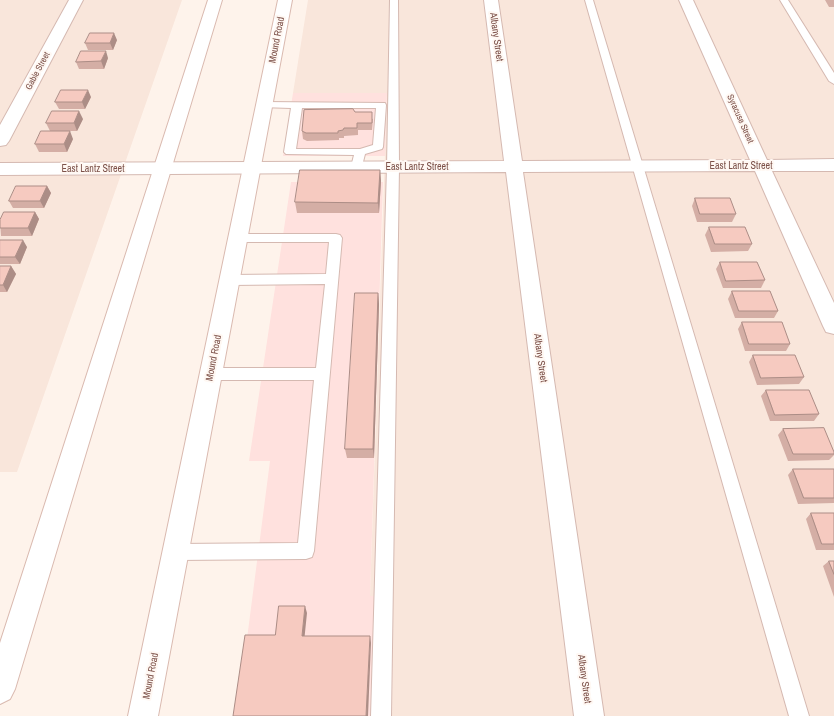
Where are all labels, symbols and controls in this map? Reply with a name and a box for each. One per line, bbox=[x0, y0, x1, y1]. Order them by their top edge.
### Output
street label: Albany Street bbox=[487, 12, 505, 62]
street label: Mound Road bbox=[267, 16, 287, 64]
street label: Gable Street bbox=[24, 50, 52, 92]
street label: Syracuse Street bbox=[724, 93, 756, 145]
street label: East Lantz Street bbox=[710, 160, 772, 172]
street label: East Lantz Street bbox=[386, 161, 448, 173]
street label: East Lantz Street bbox=[62, 163, 124, 175]
street label: Albany Street bbox=[531, 333, 549, 383]
street label: Mound Road bbox=[204, 334, 224, 382]
street label: Mound Road bbox=[141, 652, 161, 700]
street label: Albany Street bbox=[575, 654, 593, 704]

